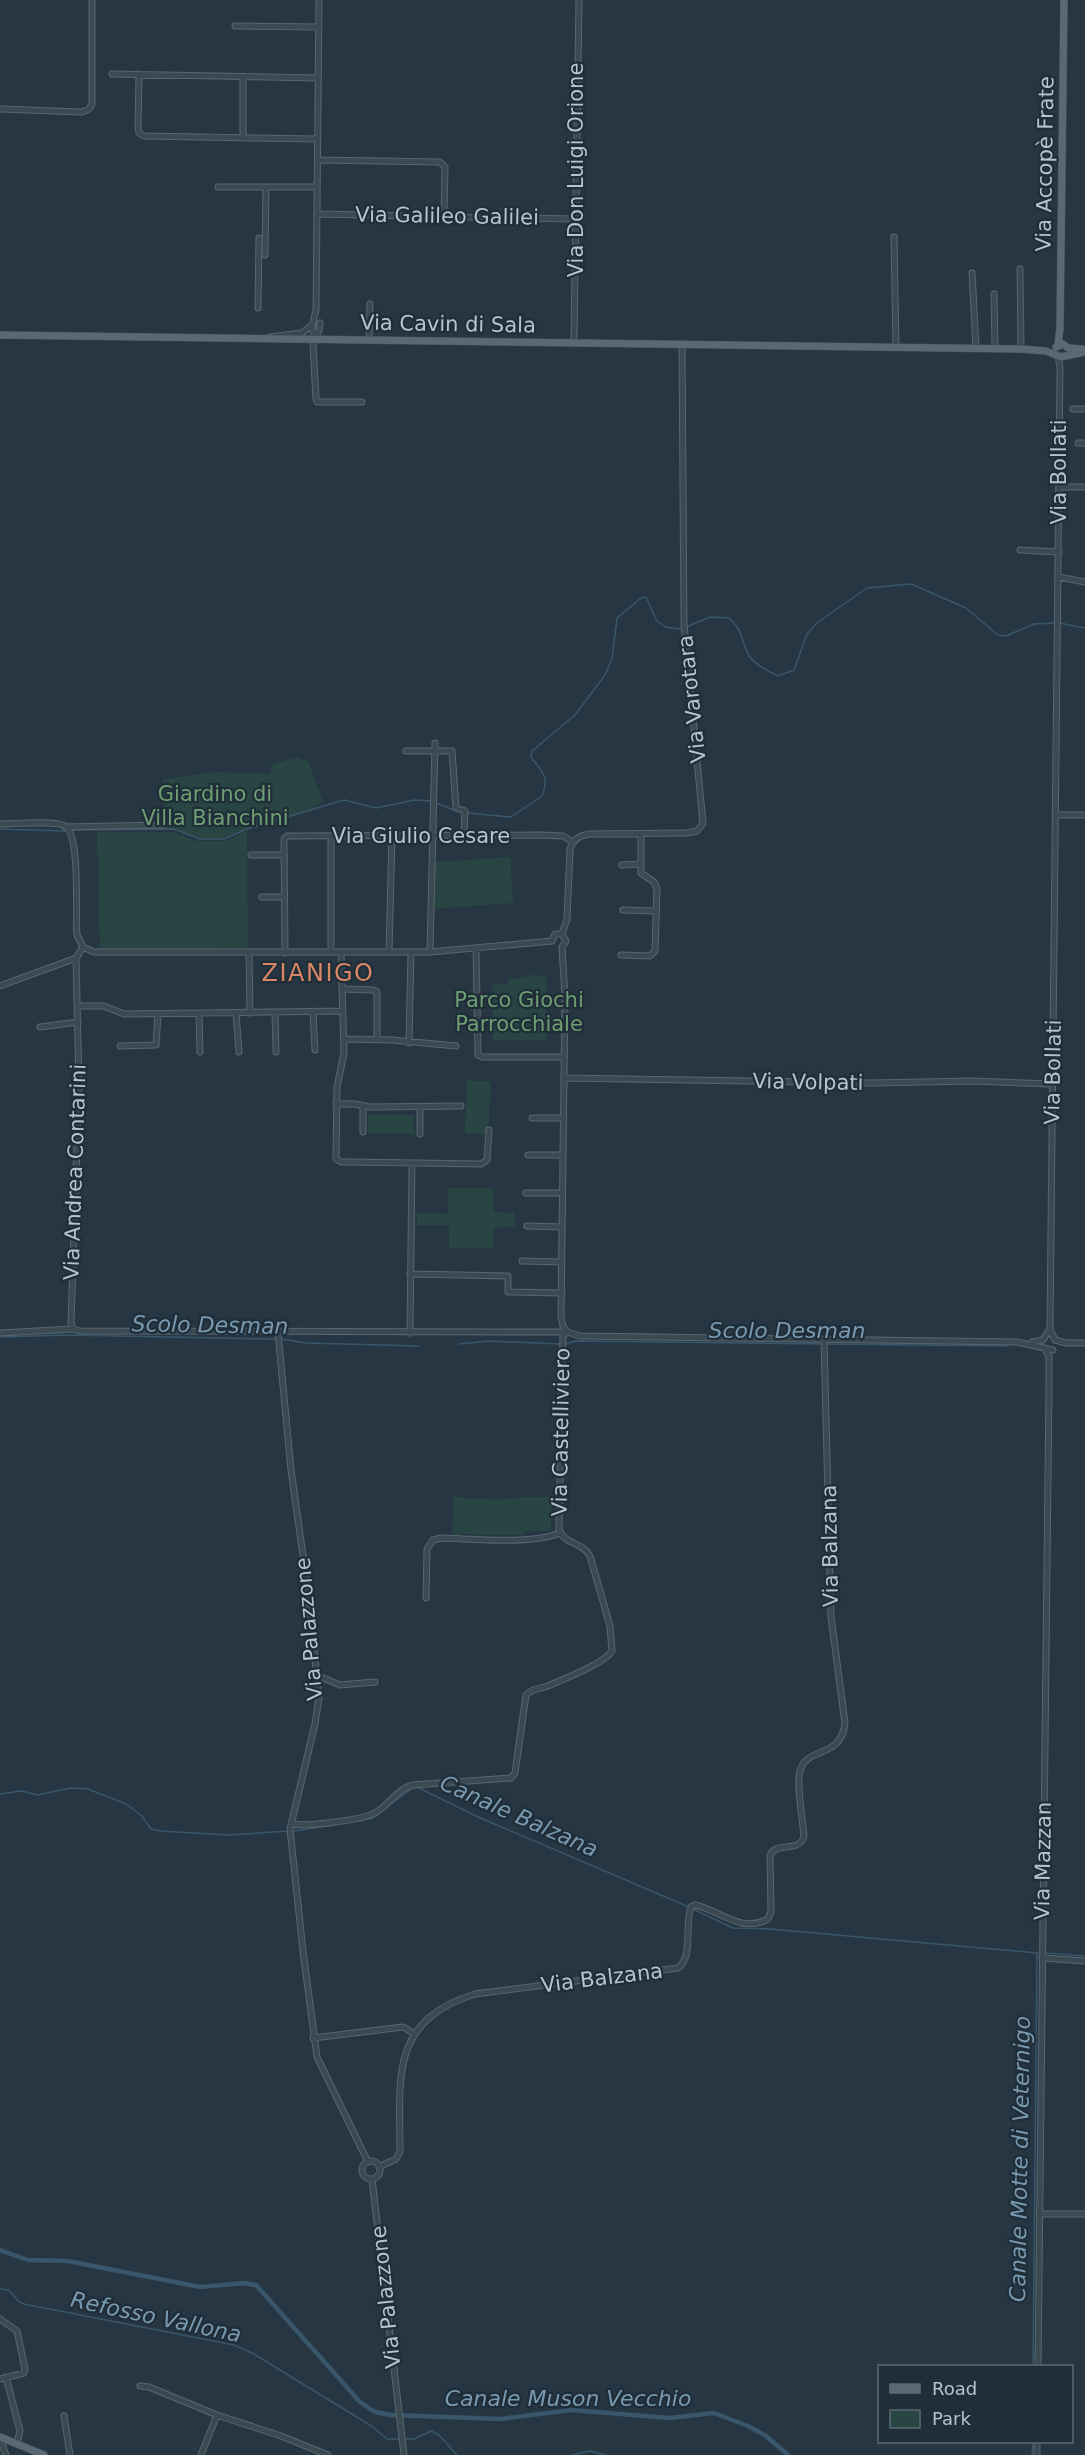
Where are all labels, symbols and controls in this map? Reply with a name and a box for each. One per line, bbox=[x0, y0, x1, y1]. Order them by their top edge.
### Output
street label: Via Don Luigi Orione bbox=[564, 63, 588, 277]
street label: Via Accopè Frate bbox=[1031, 76, 1059, 252]
street label: Via Galileo Galilei bbox=[355, 202, 539, 230]
street label: Via Cavin di Sala bbox=[360, 310, 536, 338]
street label: Via Bollati bbox=[1047, 419, 1071, 525]
street label: Via Varotara bbox=[673, 634, 711, 764]
park label: Giardino di Villa Bianchini bbox=[141, 782, 289, 830]
street label: Via Giulio Cesare bbox=[332, 824, 510, 848]
district label: ZIANIGO bbox=[262, 959, 374, 987]
park label: Parco Giochi Parrocchiale bbox=[454, 988, 584, 1036]
street label: Via Bollati bbox=[1040, 1019, 1066, 1125]
street label: Via Andrea Contarini bbox=[59, 1063, 91, 1281]
street label: Via Volpati bbox=[752, 1069, 864, 1095]
water label: Scolo Desman bbox=[131, 1311, 289, 1339]
water label: Scolo Desman bbox=[709, 1318, 865, 1343]
street label: Via Castelliviero bbox=[548, 1347, 574, 1517]
street label: Via Balzana bbox=[817, 1485, 843, 1607]
street label: Via Palazzone bbox=[291, 1556, 327, 1702]
water label: Canale Balzana bbox=[436, 1770, 602, 1862]
street label: Via Mazzan bbox=[1030, 1802, 1056, 1920]
street label: Via Balzana bbox=[540, 1959, 664, 1997]
water label: Canale Motte di Veternigo bbox=[1005, 2016, 1035, 2302]
street label: Via Palazzone bbox=[367, 2224, 405, 2370]
water label: Refosso Vallona bbox=[68, 2287, 244, 2347]
legend bbox=[878, 2365, 1073, 2443]
text: Road bbox=[932, 2378, 977, 2399]
water label: Canale Muson Vecchio bbox=[445, 2386, 691, 2411]
text: Park bbox=[932, 2408, 971, 2429]

